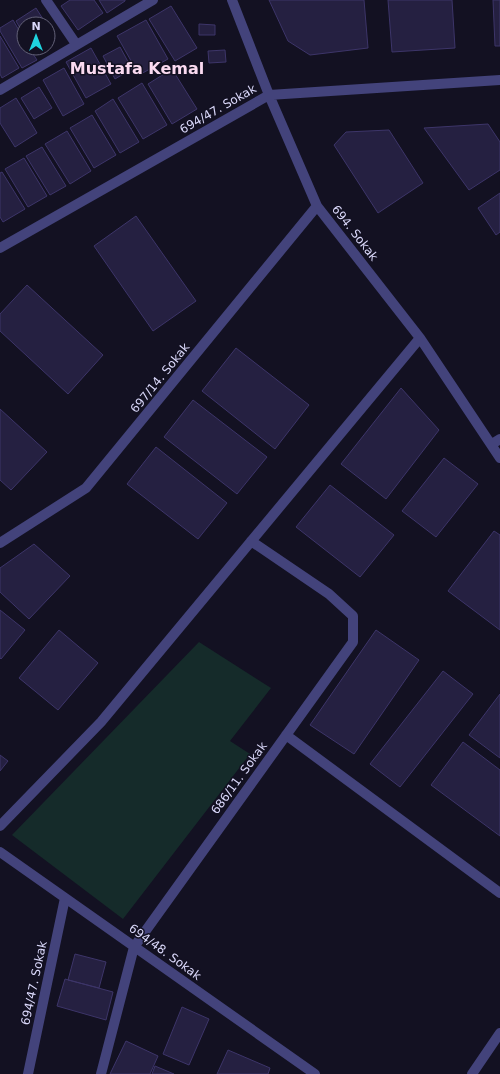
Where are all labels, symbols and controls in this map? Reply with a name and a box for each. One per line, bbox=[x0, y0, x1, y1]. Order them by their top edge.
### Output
north arrow bbox=[16, 16, 56, 56]
text: N bbox=[31, 20, 41, 33]
district label: Mustafa Kemal bbox=[70, 59, 204, 78]
street label: 694/47. Sokak bbox=[177, 81, 259, 137]
street label: 694. Sokak bbox=[329, 202, 381, 264]
street label: 697/14. Sokak bbox=[128, 340, 192, 416]
street label: 686/11. Sokak bbox=[208, 739, 270, 817]
street label: 694/48. Sokak bbox=[126, 921, 204, 983]
street label: 694/47. Sokak bbox=[18, 940, 50, 1026]

